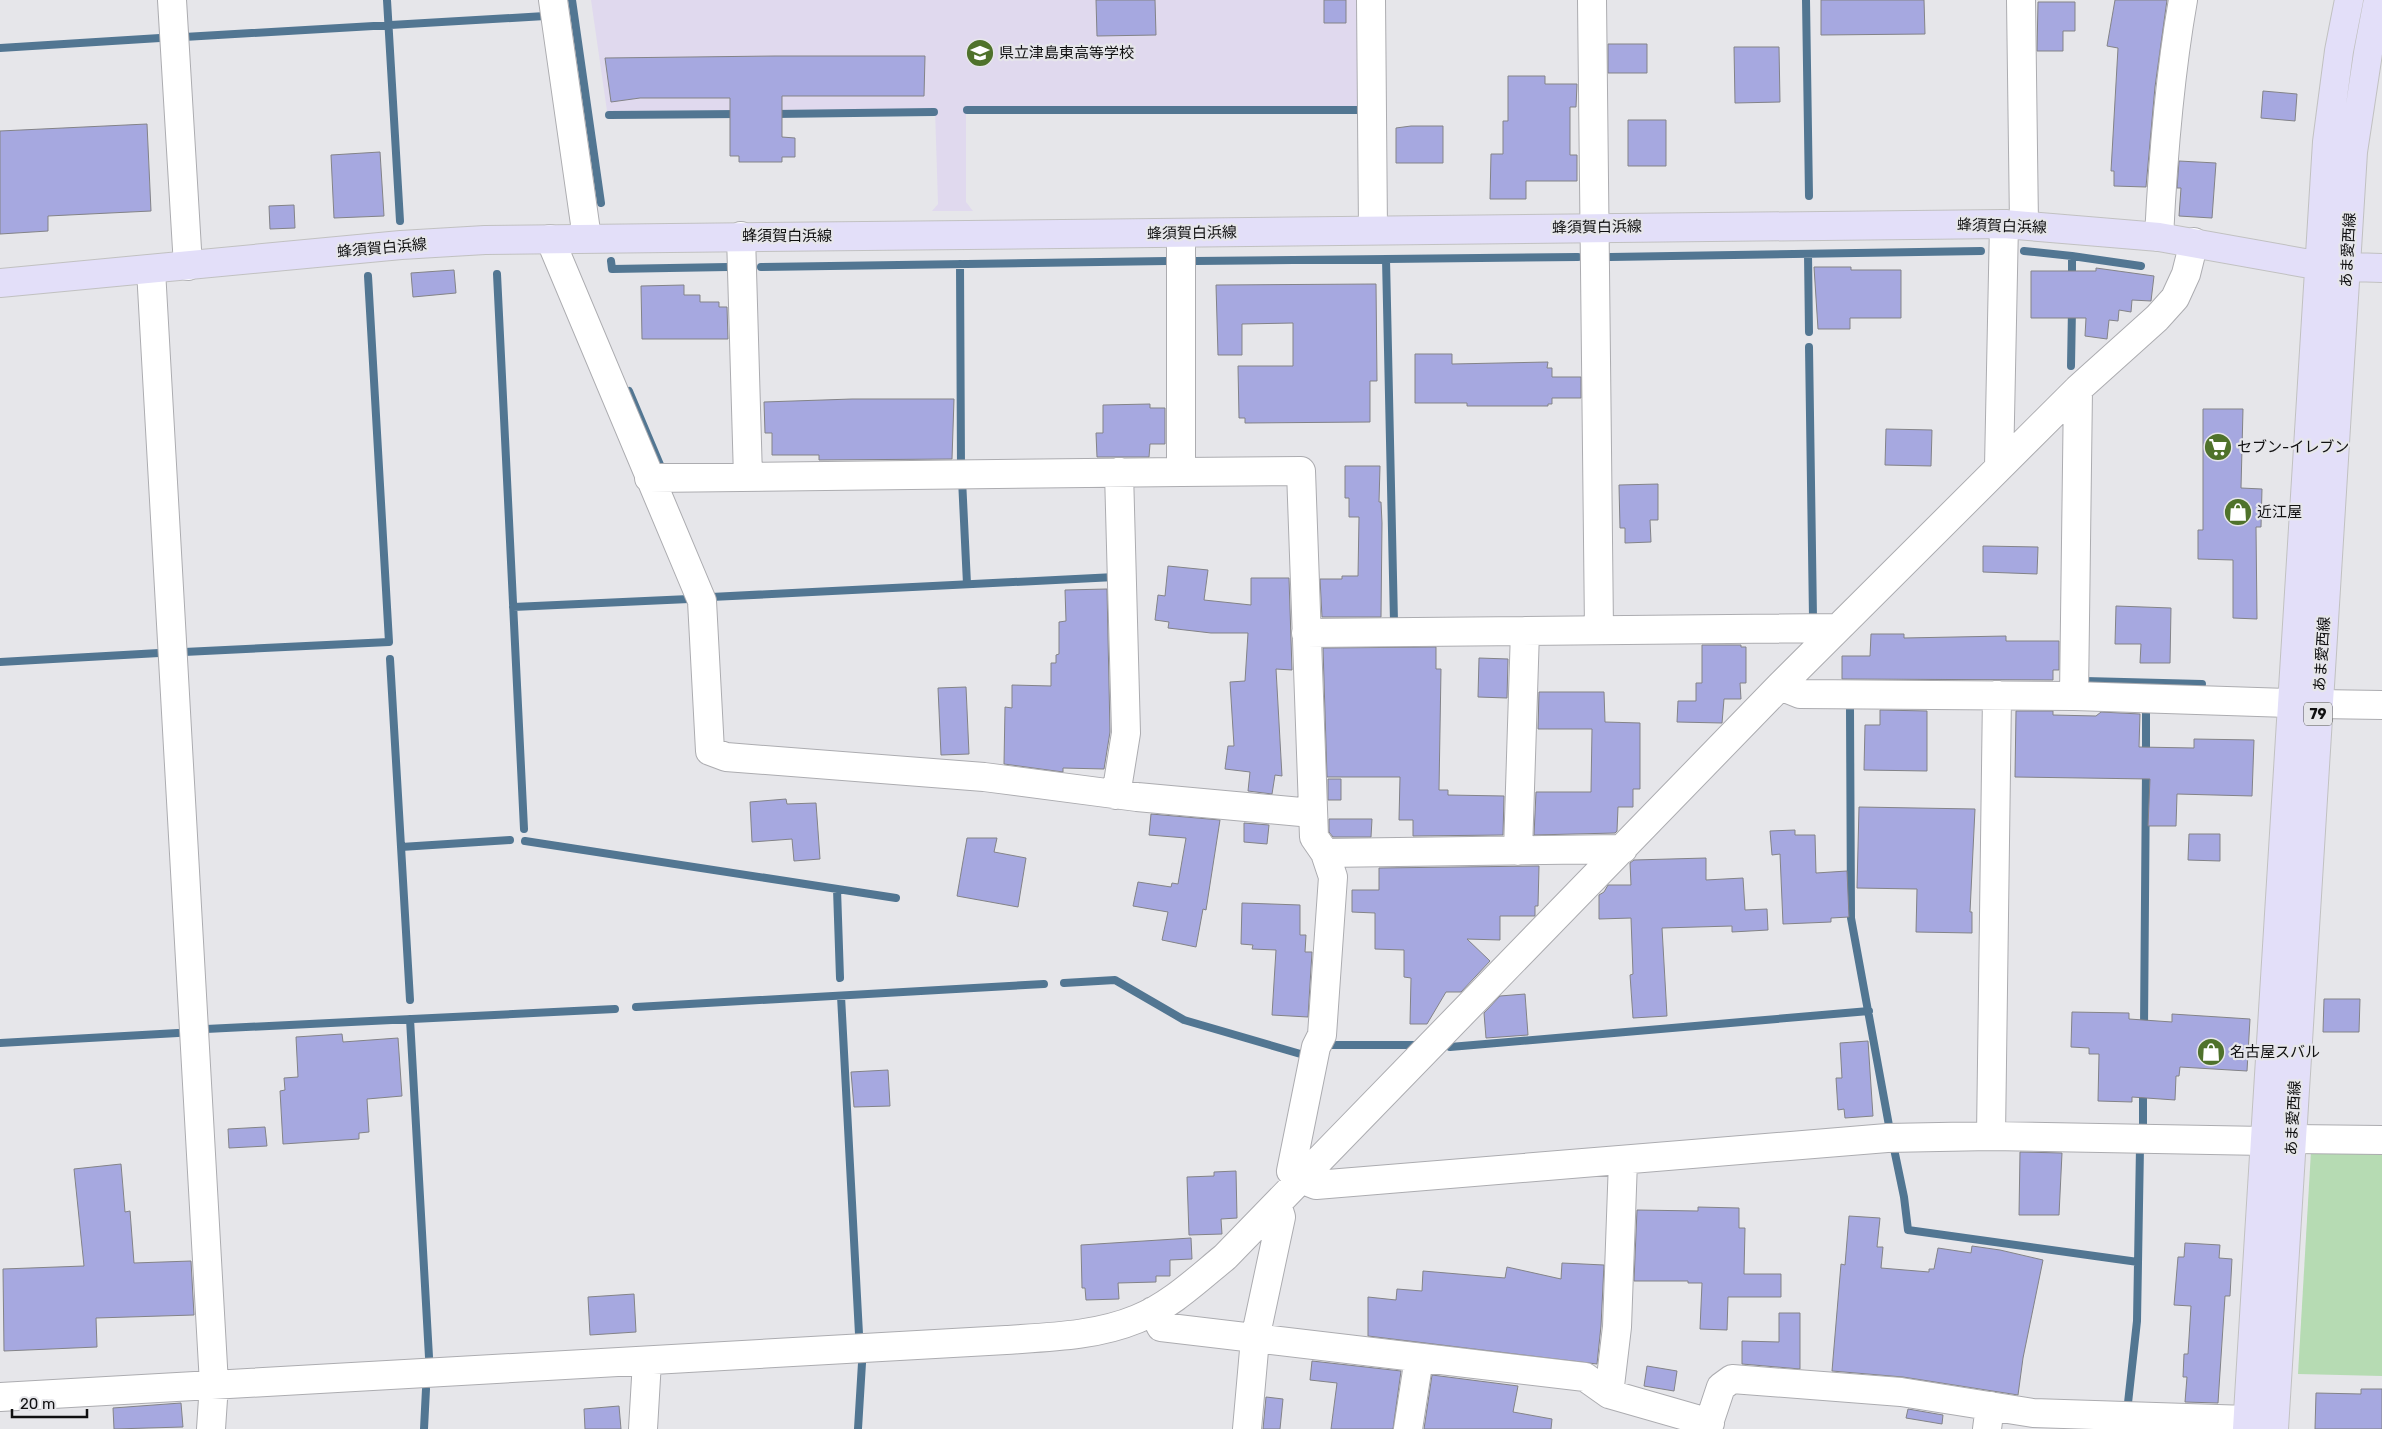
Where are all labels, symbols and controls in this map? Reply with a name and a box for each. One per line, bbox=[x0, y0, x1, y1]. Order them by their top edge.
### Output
school or university icon: 県立津島東高等学校 bbox=[965, 38, 995, 68]
place label: 県立津島東高等学校 bbox=[999, 44, 1134, 62]
street label: あま愛西線 bbox=[2337, 212, 2359, 288]
street label: 蜂須賀白浜線 bbox=[1957, 215, 2047, 237]
street label: 蜂須賀白浜線 bbox=[1552, 217, 1642, 237]
street label: 蜂須賀白浜線 bbox=[1147, 223, 1237, 243]
street label: 蜂須賀白浜線 bbox=[742, 227, 832, 245]
street label: 蜂須賀白浜線 bbox=[336, 235, 428, 261]
supermarket icon: セブン-イレブン bbox=[2203, 432, 2233, 462]
place label: セブン-イレブン bbox=[2237, 438, 2349, 456]
shop icon: 近江屋 bbox=[2223, 497, 2253, 527]
place label: 近江屋 bbox=[2257, 503, 2302, 521]
street label: あま愛西線 bbox=[2310, 616, 2334, 692]
road number: 79 bbox=[2304, 702, 2332, 726]
shop icon: 名古屋スバル bbox=[2196, 1037, 2226, 1067]
place label: 名古屋スバル bbox=[2230, 1043, 2320, 1061]
street label: あま愛西線 bbox=[2282, 1080, 2304, 1156]
scale bar bbox=[12, 1386, 88, 1418]
text: 20 m bbox=[20, 1395, 55, 1413]

